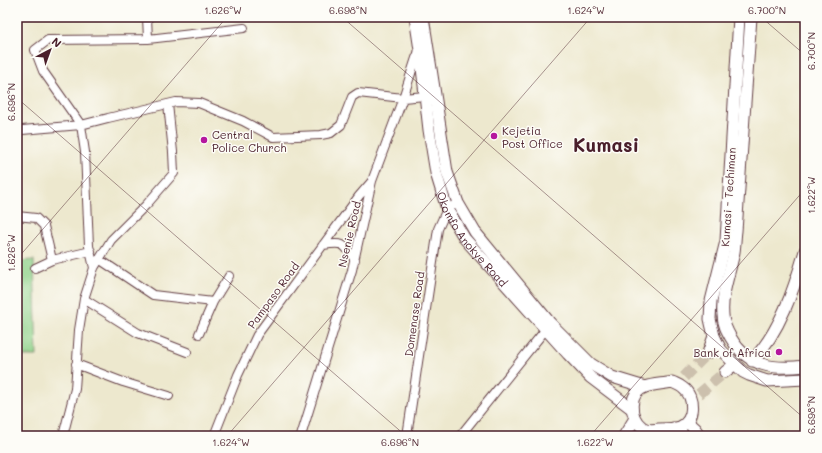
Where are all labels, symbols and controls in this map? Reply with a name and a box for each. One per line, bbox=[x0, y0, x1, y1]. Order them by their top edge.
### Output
text: 1.626°W bbox=[204, 3, 242, 17]
text: 6.698°N bbox=[329, 3, 367, 17]
text: 1.624°W bbox=[567, 3, 605, 17]
text: 6.700°N bbox=[748, 3, 786, 17]
north arrow bbox=[30, 30, 70, 70]
text: 6.700°N bbox=[804, 32, 818, 70]
text: N bbox=[49, 34, 65, 50]
text: 6.696°N bbox=[4, 83, 18, 121]
place label: Kejetia Post Office bbox=[502, 123, 563, 151]
place label: Central Police Church bbox=[212, 127, 286, 155]
marker: Kejetia Post Office bbox=[489, 131, 499, 141]
district label: Kumasi bbox=[573, 132, 639, 157]
marker: Central Police Church bbox=[199, 135, 209, 145]
street label: Kumasi - Techiman bbox=[717, 147, 739, 247]
text: 1.622°W bbox=[804, 176, 818, 214]
street label: Okomfo Anokye Road bbox=[435, 190, 511, 289]
street label: Nsenie Road bbox=[334, 199, 364, 269]
text: 1.626°W bbox=[4, 234, 18, 272]
street label: Pampaso Road bbox=[244, 259, 302, 331]
street label: Domenase Road bbox=[401, 271, 427, 357]
place label: Bank of Africa bbox=[693, 345, 771, 360]
marker: Bank of Africa bbox=[774, 347, 784, 357]
text: 6.698°N bbox=[804, 396, 818, 434]
text: 1.624°W bbox=[212, 435, 250, 449]
text: 6.696°N bbox=[381, 435, 419, 449]
text: 1.622°W bbox=[576, 435, 614, 449]

